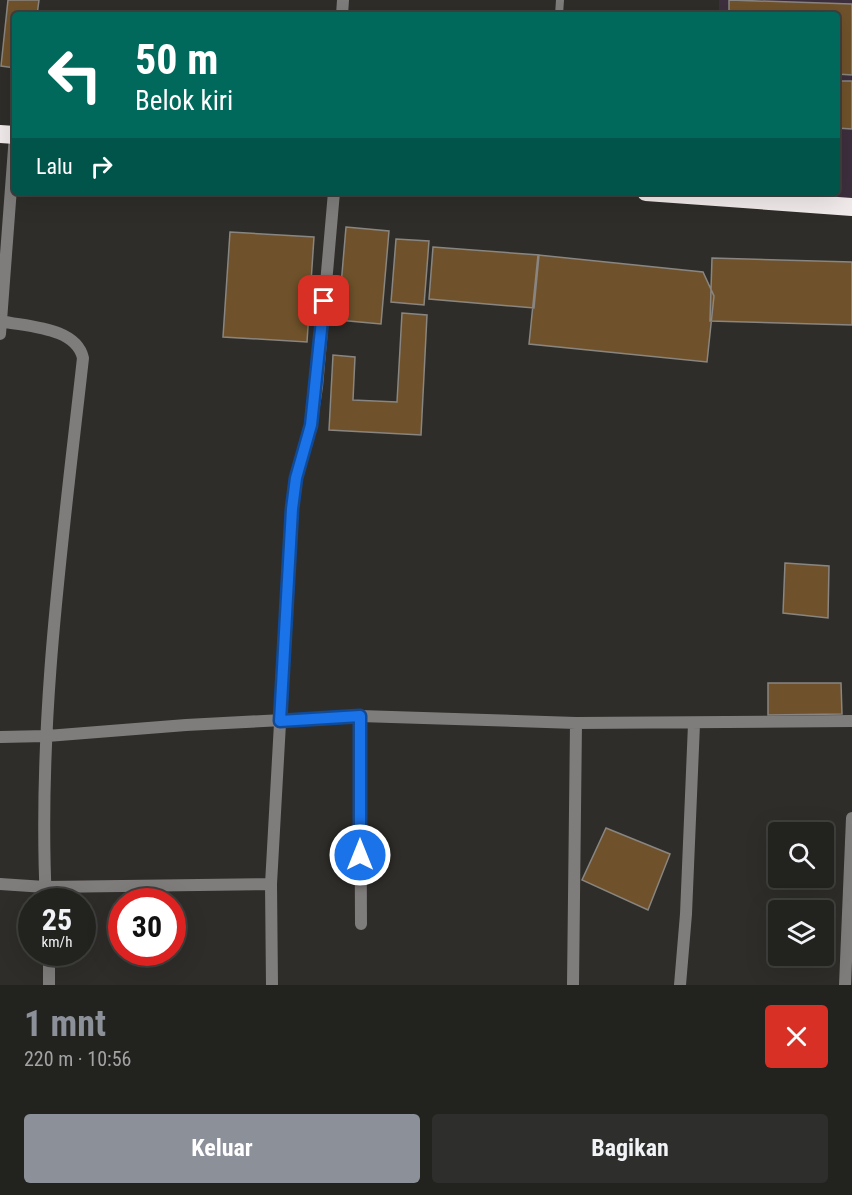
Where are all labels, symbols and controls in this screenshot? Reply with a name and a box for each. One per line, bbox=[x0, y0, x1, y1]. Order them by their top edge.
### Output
text: 50 m bbox=[135, 35, 218, 84]
icon: left bbox=[36, 36, 114, 114]
text: Belok kiri bbox=[135, 85, 233, 117]
icon: right bbox=[85, 150, 118, 183]
text: Lalu bbox=[36, 154, 73, 179]
pin bbox=[298, 275, 349, 326]
icon: arrive bbox=[307, 284, 340, 317]
map controls bbox=[768, 822, 834, 966]
button: search bbox=[768, 822, 834, 888]
position arrow bbox=[328, 823, 392, 887]
speed limit sign: 30 bbox=[108, 888, 186, 966]
button: layers bbox=[768, 900, 834, 966]
text: 25 bbox=[42, 902, 72, 937]
text: km/h bbox=[42, 933, 72, 951]
text: 1 mnt bbox=[24, 1003, 106, 1045]
button: close bbox=[765, 1005, 828, 1068]
text: 220 m · 10:56 bbox=[24, 1047, 131, 1071]
button: Keluar bbox=[24, 1114, 420, 1183]
button: Bagikan bbox=[432, 1114, 828, 1183]

